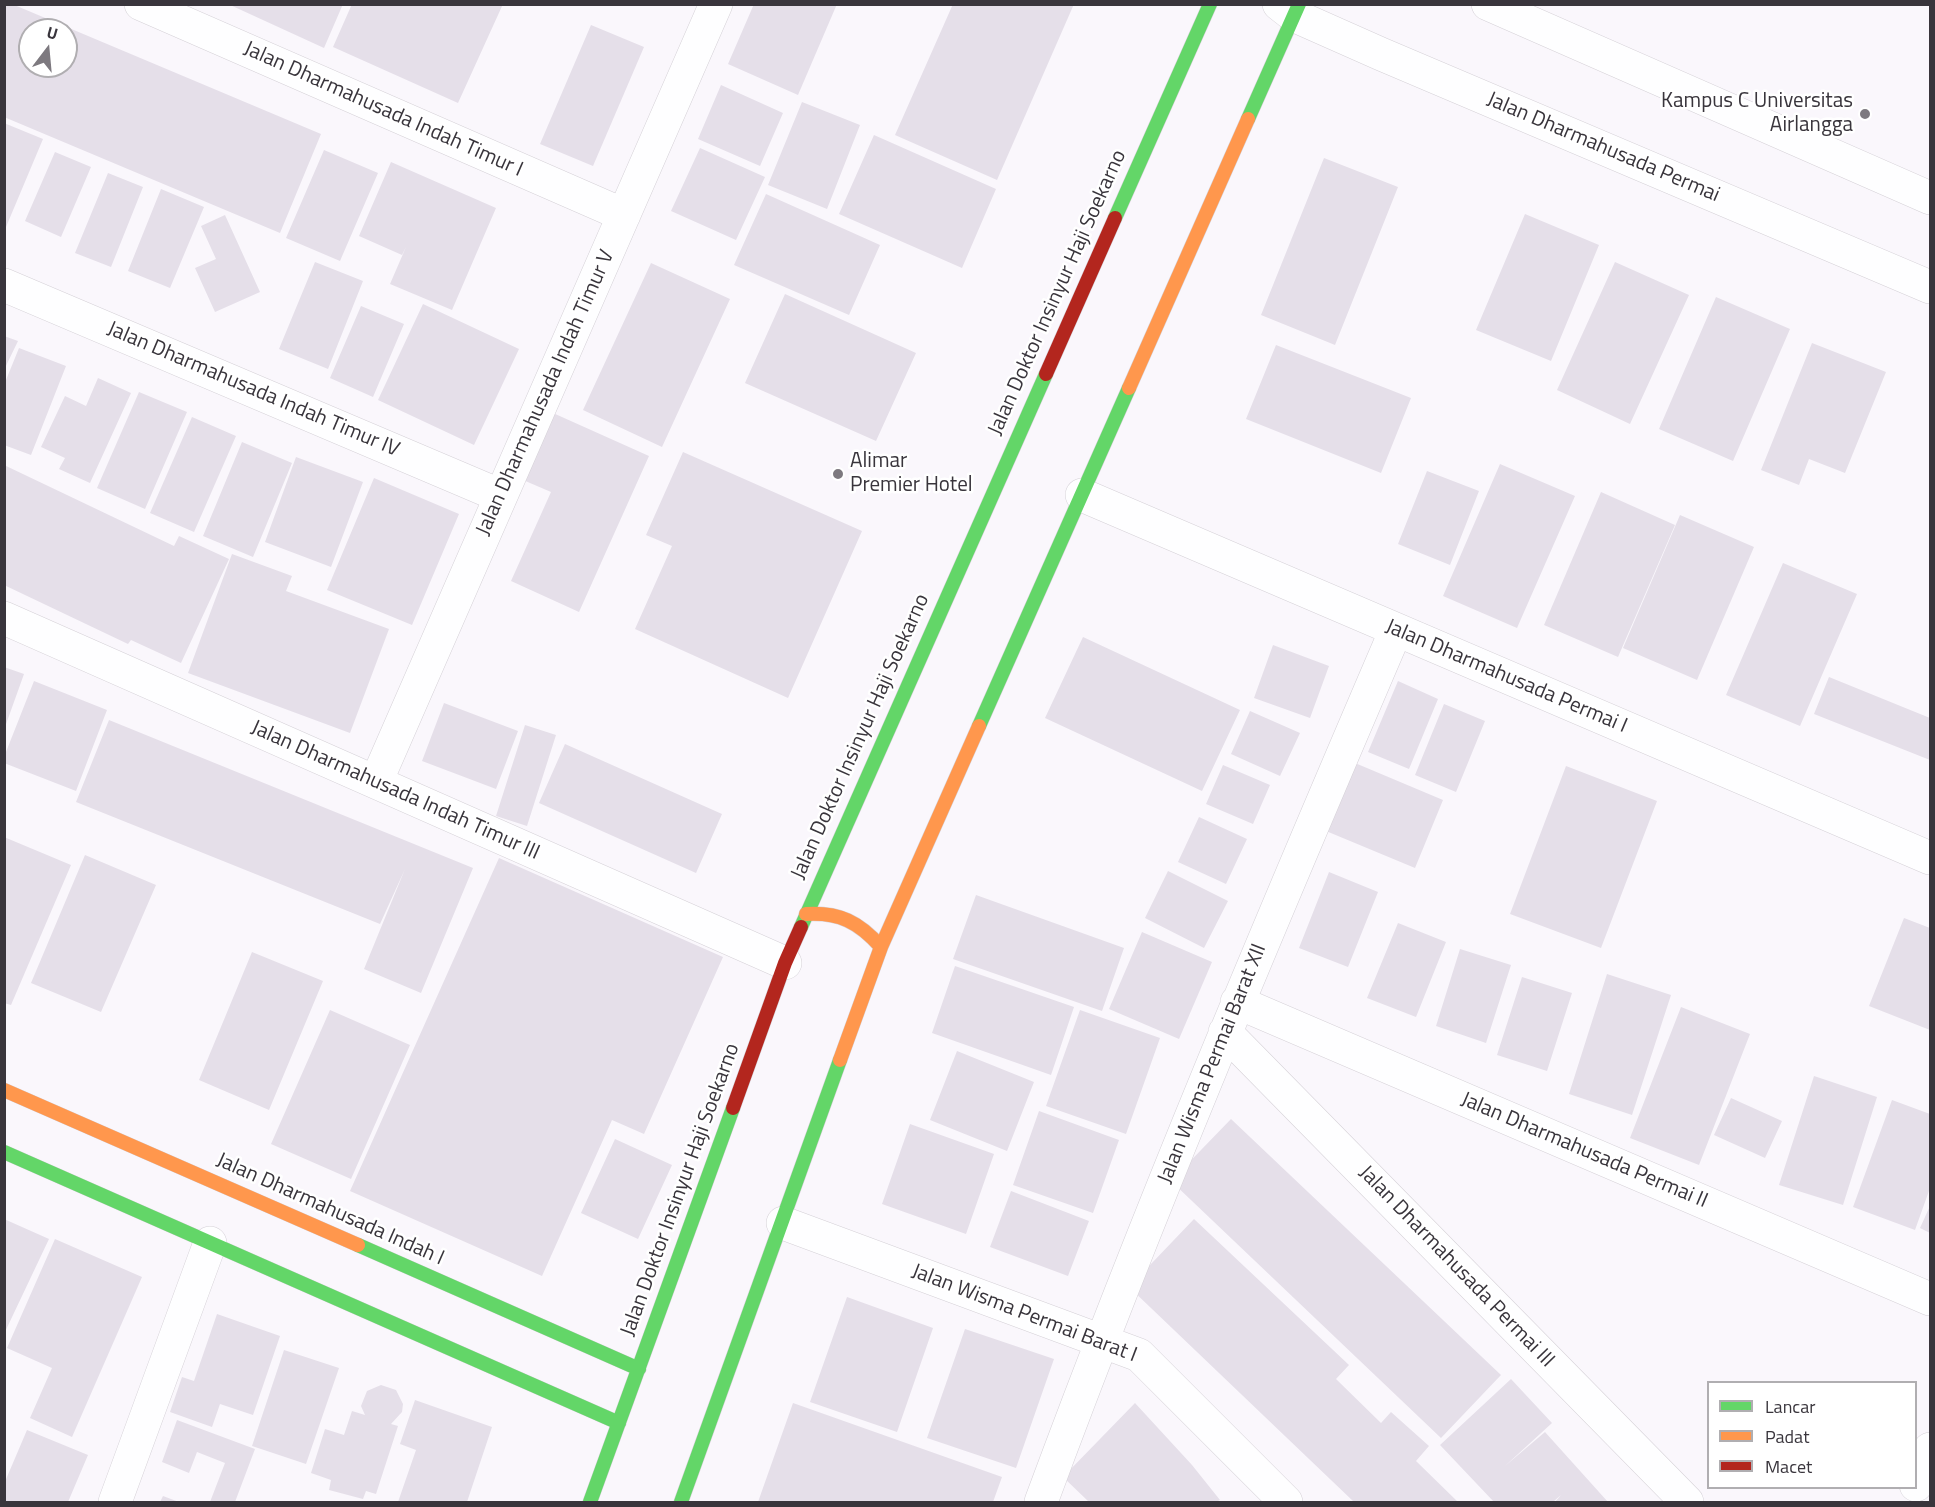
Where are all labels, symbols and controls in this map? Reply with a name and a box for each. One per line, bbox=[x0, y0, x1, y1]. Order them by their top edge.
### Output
north arrow bbox=[18, 18, 78, 78]
text: U bbox=[44, 20, 61, 46]
street label: Jalan Dharmahusada Indah Timur I bbox=[240, 37, 526, 183]
street label: Jalan Dharmahusada Permai bbox=[1483, 87, 1723, 209]
place label: Kampus C Universitas Airlangga bbox=[1661, 89, 1853, 139]
marker: Kampus C Universitas Airlangga bbox=[1858, 107, 1872, 121]
street label: Jalan Doktor Insinyur Haji Soekarno bbox=[983, 146, 1133, 440]
street label: Jalan Dharmahusada Indah Timur V bbox=[471, 246, 621, 540]
street label: Jalan Dharmahusada Indah Timur IV bbox=[103, 317, 403, 463]
place label: Alimar Premier Hotel bbox=[850, 449, 973, 499]
marker: Alimar Premier Hotel bbox=[831, 467, 845, 481]
street label: Jalan Doktor Insinyur Haji Soekarno bbox=[786, 590, 936, 884]
street label: Jalan Dharmahusada Permai I bbox=[1381, 615, 1631, 739]
street label: Jalan Dharmahusada Indah Timur III bbox=[247, 716, 543, 866]
street label: Jalan Wisma Permai Barat XII bbox=[1153, 940, 1273, 1188]
street label: Jalan Doktor Insinyur Haji Soekarno bbox=[616, 1040, 746, 1340]
street label: Jalan Dharmahusada Permai II bbox=[1457, 1088, 1711, 1214]
street label: Jalan Dharmahusada Indah I bbox=[212, 1148, 448, 1272]
street label: Jalan Dharmahusada Permai III bbox=[1353, 1161, 1559, 1373]
street label: Jalan Wisma Permai Barat I bbox=[908, 1259, 1140, 1369]
legend bbox=[1707, 1381, 1917, 1489]
text: Lancar bbox=[1765, 1393, 1815, 1420]
text: Padat bbox=[1765, 1423, 1809, 1450]
text: Macet bbox=[1765, 1453, 1812, 1480]

